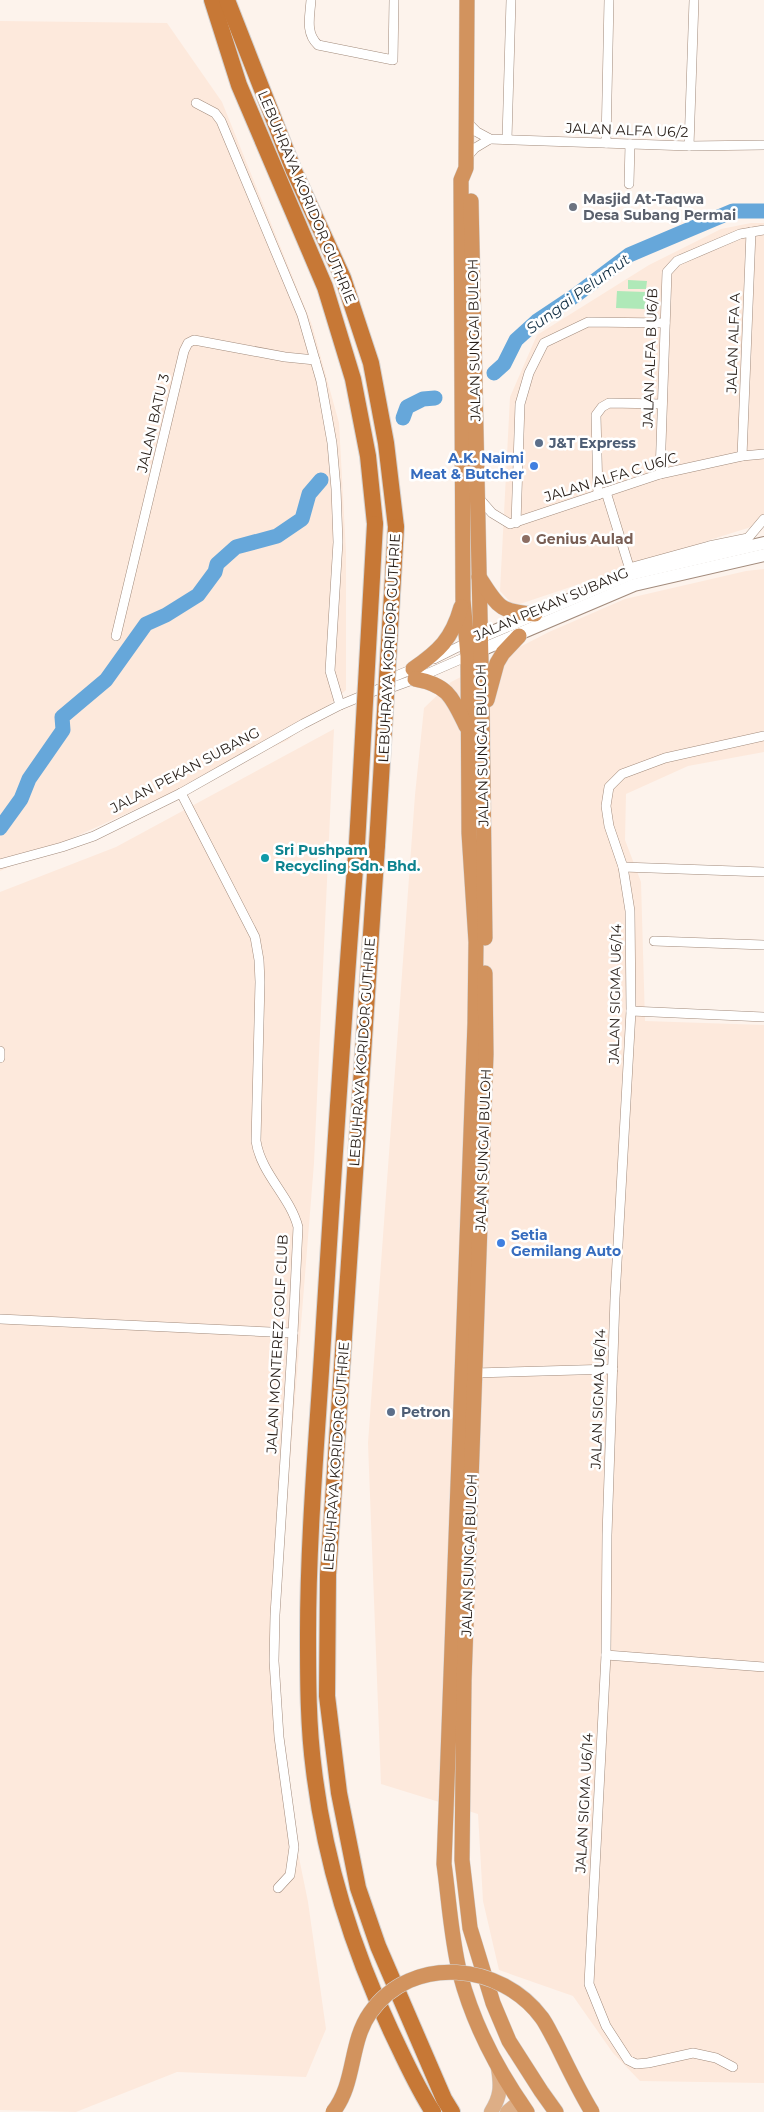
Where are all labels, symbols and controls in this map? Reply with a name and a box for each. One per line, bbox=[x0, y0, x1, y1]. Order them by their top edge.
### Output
street label: LEBUHRAYA KORIDOR GUTHRIE bbox=[254, 88, 360, 306]
street label: JALAN ALFA U6/2 bbox=[564, 119, 689, 141]
place label: Masjid At-Taqwa Desa Subang Permai bbox=[583, 190, 736, 224]
marker: Masjid At-Taqwa Desa Subang Permai bbox=[567, 201, 579, 213]
water label: Sungai Pelumut bbox=[522, 250, 633, 338]
street label: JALAN SUNGAI BULOH bbox=[464, 258, 484, 423]
street label: JALAN ALFA B U6/B bbox=[639, 288, 661, 429]
street label: JALAN ALFA A bbox=[722, 291, 744, 395]
street label: JALAN BATU 3 bbox=[133, 372, 173, 475]
place label: J&T Express bbox=[548, 434, 637, 452]
marker: J&T Express bbox=[533, 437, 545, 449]
street label: JALAN ALFA C U6/C bbox=[541, 448, 680, 506]
place label: A.K. Naimi Meat & Butcher bbox=[410, 449, 524, 483]
marker: A.K. Naimi Meat & Butcher bbox=[528, 460, 540, 472]
place label: Genius Aulad bbox=[536, 530, 633, 548]
street label: LEBUHRAYA KORIDOR GUTHRIE bbox=[374, 533, 404, 763]
marker: Genius Aulad bbox=[520, 533, 532, 545]
street label: JALAN PEKAN SUBANG bbox=[470, 563, 631, 645]
street label: JALAN SUNGAI BULOH bbox=[472, 663, 492, 828]
street label: JALAN PEKAN SUBANG bbox=[106, 723, 263, 818]
place label: Sri Pushpam Recycling Sdn. Bhd. bbox=[275, 841, 421, 875]
marker: Sri Pushpam Recycling Sdn. Bhd. bbox=[259, 852, 271, 864]
street label: JALAN SIGMA U6/14 bbox=[605, 923, 625, 1065]
street label: LEBUHRAYA KORIDOR GUTHRIE bbox=[345, 937, 379, 1167]
street label: JALAN SUNGAI BULOH bbox=[471, 1068, 495, 1233]
place label: Setia Gemilang Auto bbox=[511, 1226, 621, 1260]
street label: JALAN MONTEREZ GOLF CLUB bbox=[262, 1234, 292, 1455]
marker: Setia Gemilang Auto bbox=[495, 1237, 507, 1249]
street label: JALAN SIGMA U6/14 bbox=[587, 1328, 609, 1470]
street label: LEBUHRAYA KORIDOR GUTHRIE bbox=[319, 1341, 353, 1571]
place label: Petron bbox=[401, 1403, 451, 1421]
marker: Petron bbox=[385, 1406, 397, 1418]
street label: JALAN SUNGAI BULOH bbox=[457, 1473, 481, 1638]
street label: JALAN SIGMA U6/14 bbox=[571, 1732, 597, 1874]

